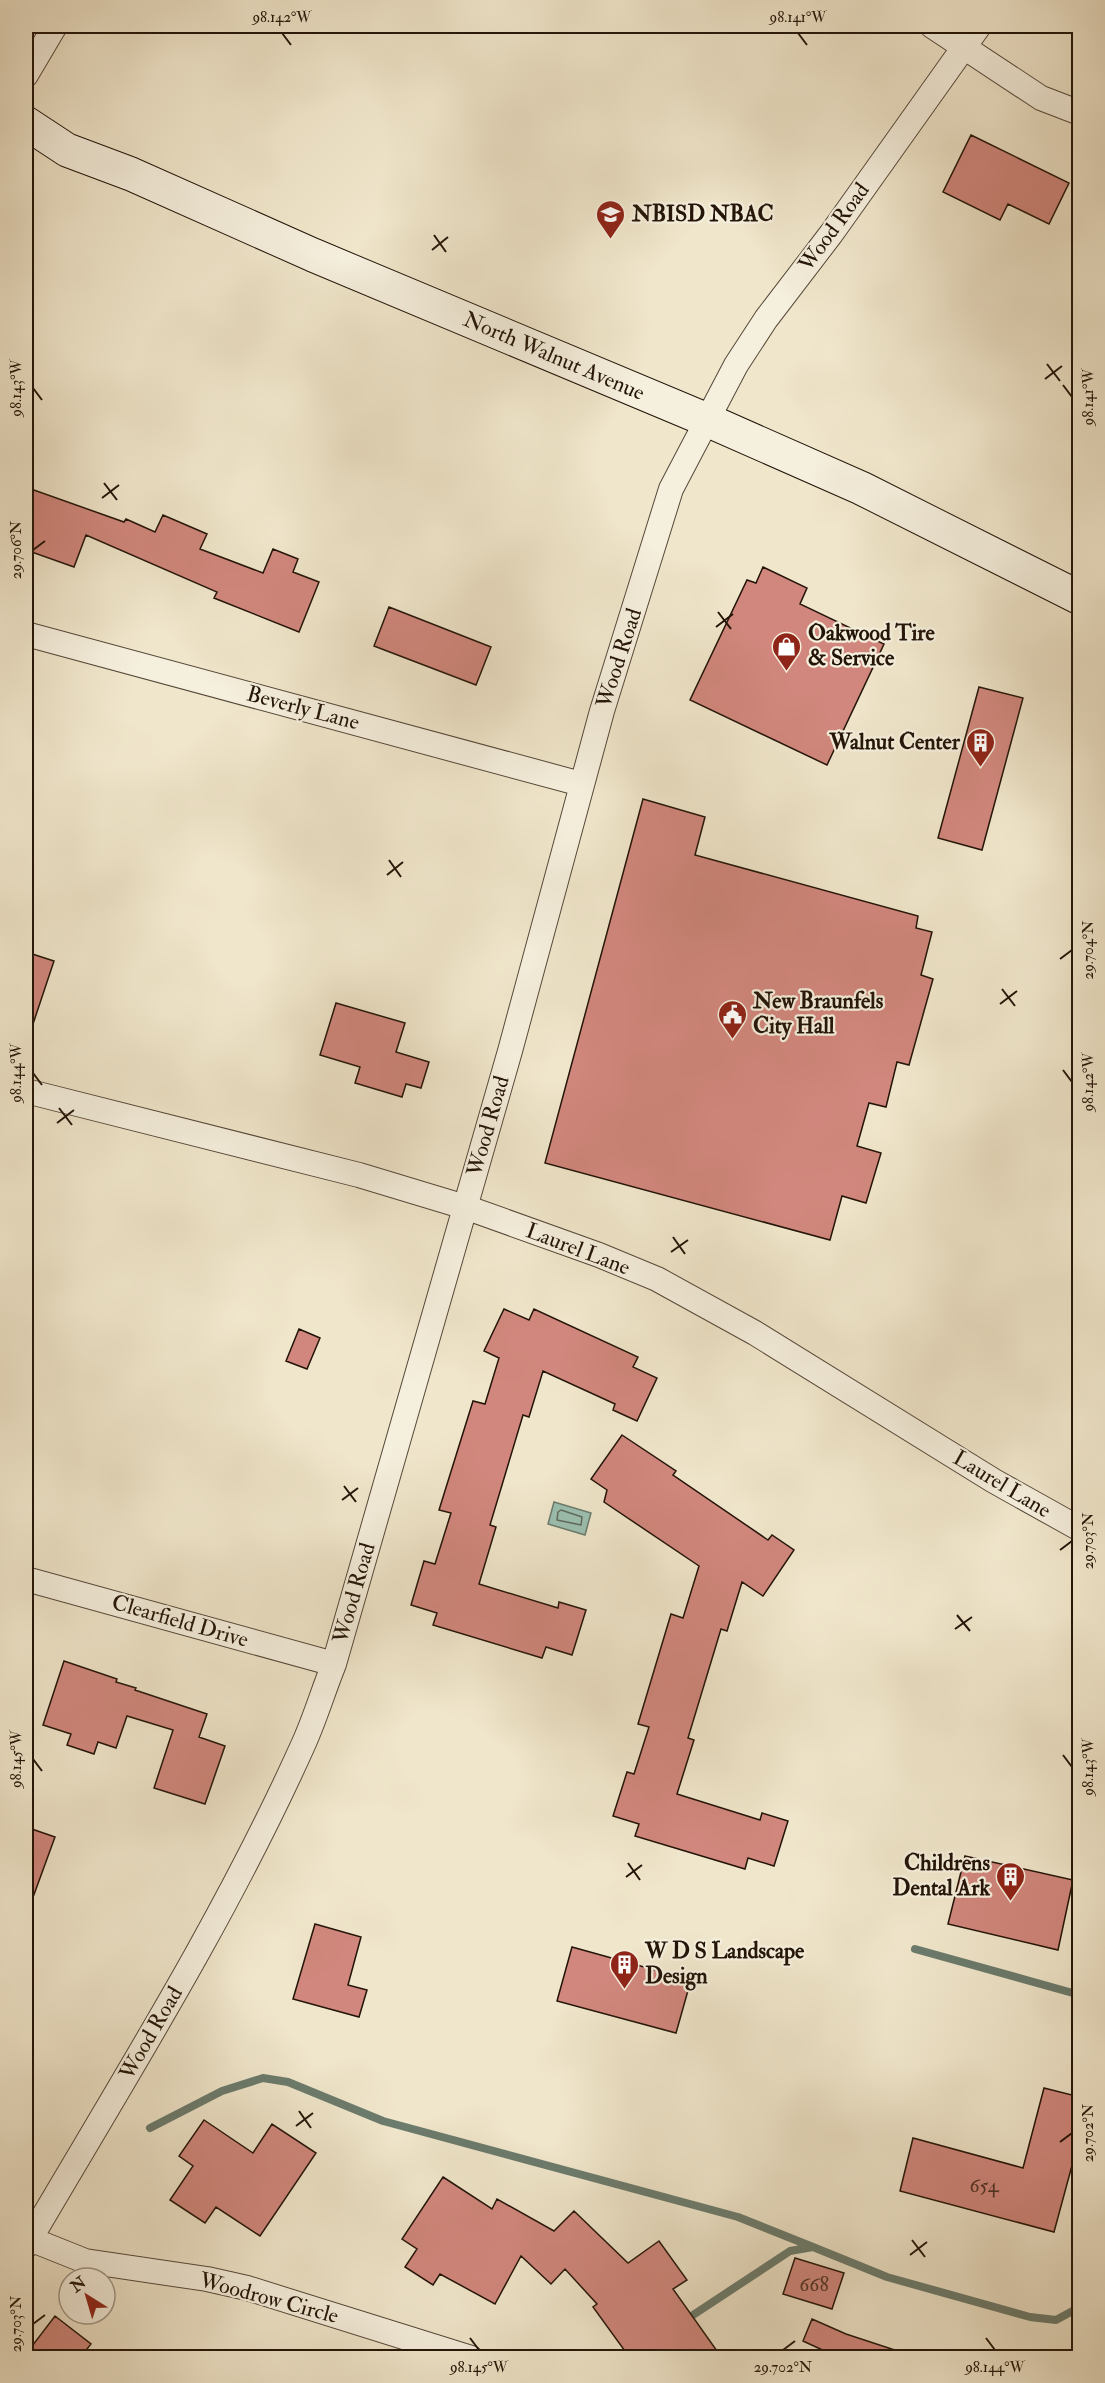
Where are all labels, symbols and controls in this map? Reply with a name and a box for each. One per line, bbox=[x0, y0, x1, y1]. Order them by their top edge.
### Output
text: 98.142°W bbox=[251, 8, 312, 27]
text: 98.141°W bbox=[769, 8, 827, 27]
street label: Wood Road bbox=[792, 177, 876, 278]
school or university icon: NBISD NBAC bbox=[595, 198, 627, 240]
place label: NBISD NBAC bbox=[631, 200, 774, 228]
street label: North Walnut Avenue bbox=[459, 305, 649, 407]
text: 98.143°W bbox=[7, 359, 26, 418]
text: 98.141°W bbox=[1079, 368, 1098, 426]
text: 29.706°N bbox=[7, 520, 26, 579]
street label: Wood Road bbox=[589, 605, 648, 712]
place label: Oakwood Tire & Service bbox=[808, 619, 935, 672]
shop icon: Oakwood Tire & Service bbox=[771, 630, 803, 672]
street label: Beverly Lane bbox=[244, 680, 362, 736]
building icon: Walnut Center bbox=[965, 726, 997, 768]
place label: Walnut Center bbox=[829, 728, 961, 756]
text: 29.704°N bbox=[1079, 920, 1098, 979]
place label: New Braunfels City Hall bbox=[752, 987, 884, 1041]
public building icon: New Braunfels City Hall bbox=[716, 998, 748, 1040]
text: 98.144°W bbox=[7, 1042, 26, 1104]
text: 98.142°W bbox=[1079, 1052, 1098, 1113]
street label: Wood Road bbox=[460, 1072, 516, 1180]
street label: Laurel Lane bbox=[522, 1216, 634, 1282]
street label: Laurel Lane bbox=[948, 1444, 1056, 1524]
text: 29.703°N bbox=[1079, 1512, 1098, 1569]
street label: Wood Road bbox=[326, 1539, 382, 1647]
street label: Clearfield Drive bbox=[108, 1588, 252, 1654]
text: 98.145°W bbox=[7, 1729, 26, 1789]
text: 98.143°W bbox=[1079, 1738, 1098, 1797]
place label: Childrens Dental Ark bbox=[893, 1849, 990, 1902]
building icon: Childrens Dental Ark bbox=[995, 1860, 1027, 1902]
place label: W D S Landscape Design bbox=[644, 1937, 805, 1991]
building icon: W D S Landscape Design bbox=[608, 1948, 640, 1990]
street label: Wood Road bbox=[113, 1981, 189, 2085]
text: 29.702°N bbox=[1079, 2103, 1098, 2162]
house number: 654 bbox=[969, 2173, 1000, 2198]
north arrow bbox=[57, 2266, 117, 2326]
street label: Woodrow Circle bbox=[195, 2266, 342, 2330]
text: N bbox=[66, 2272, 91, 2298]
house number: 668 bbox=[799, 2272, 829, 2297]
text: 29.703°N bbox=[7, 2295, 26, 2352]
text: 98.145°W bbox=[449, 2358, 509, 2377]
text: 29.702°N bbox=[754, 2358, 813, 2377]
text: 98.144°W bbox=[964, 2358, 1026, 2377]

